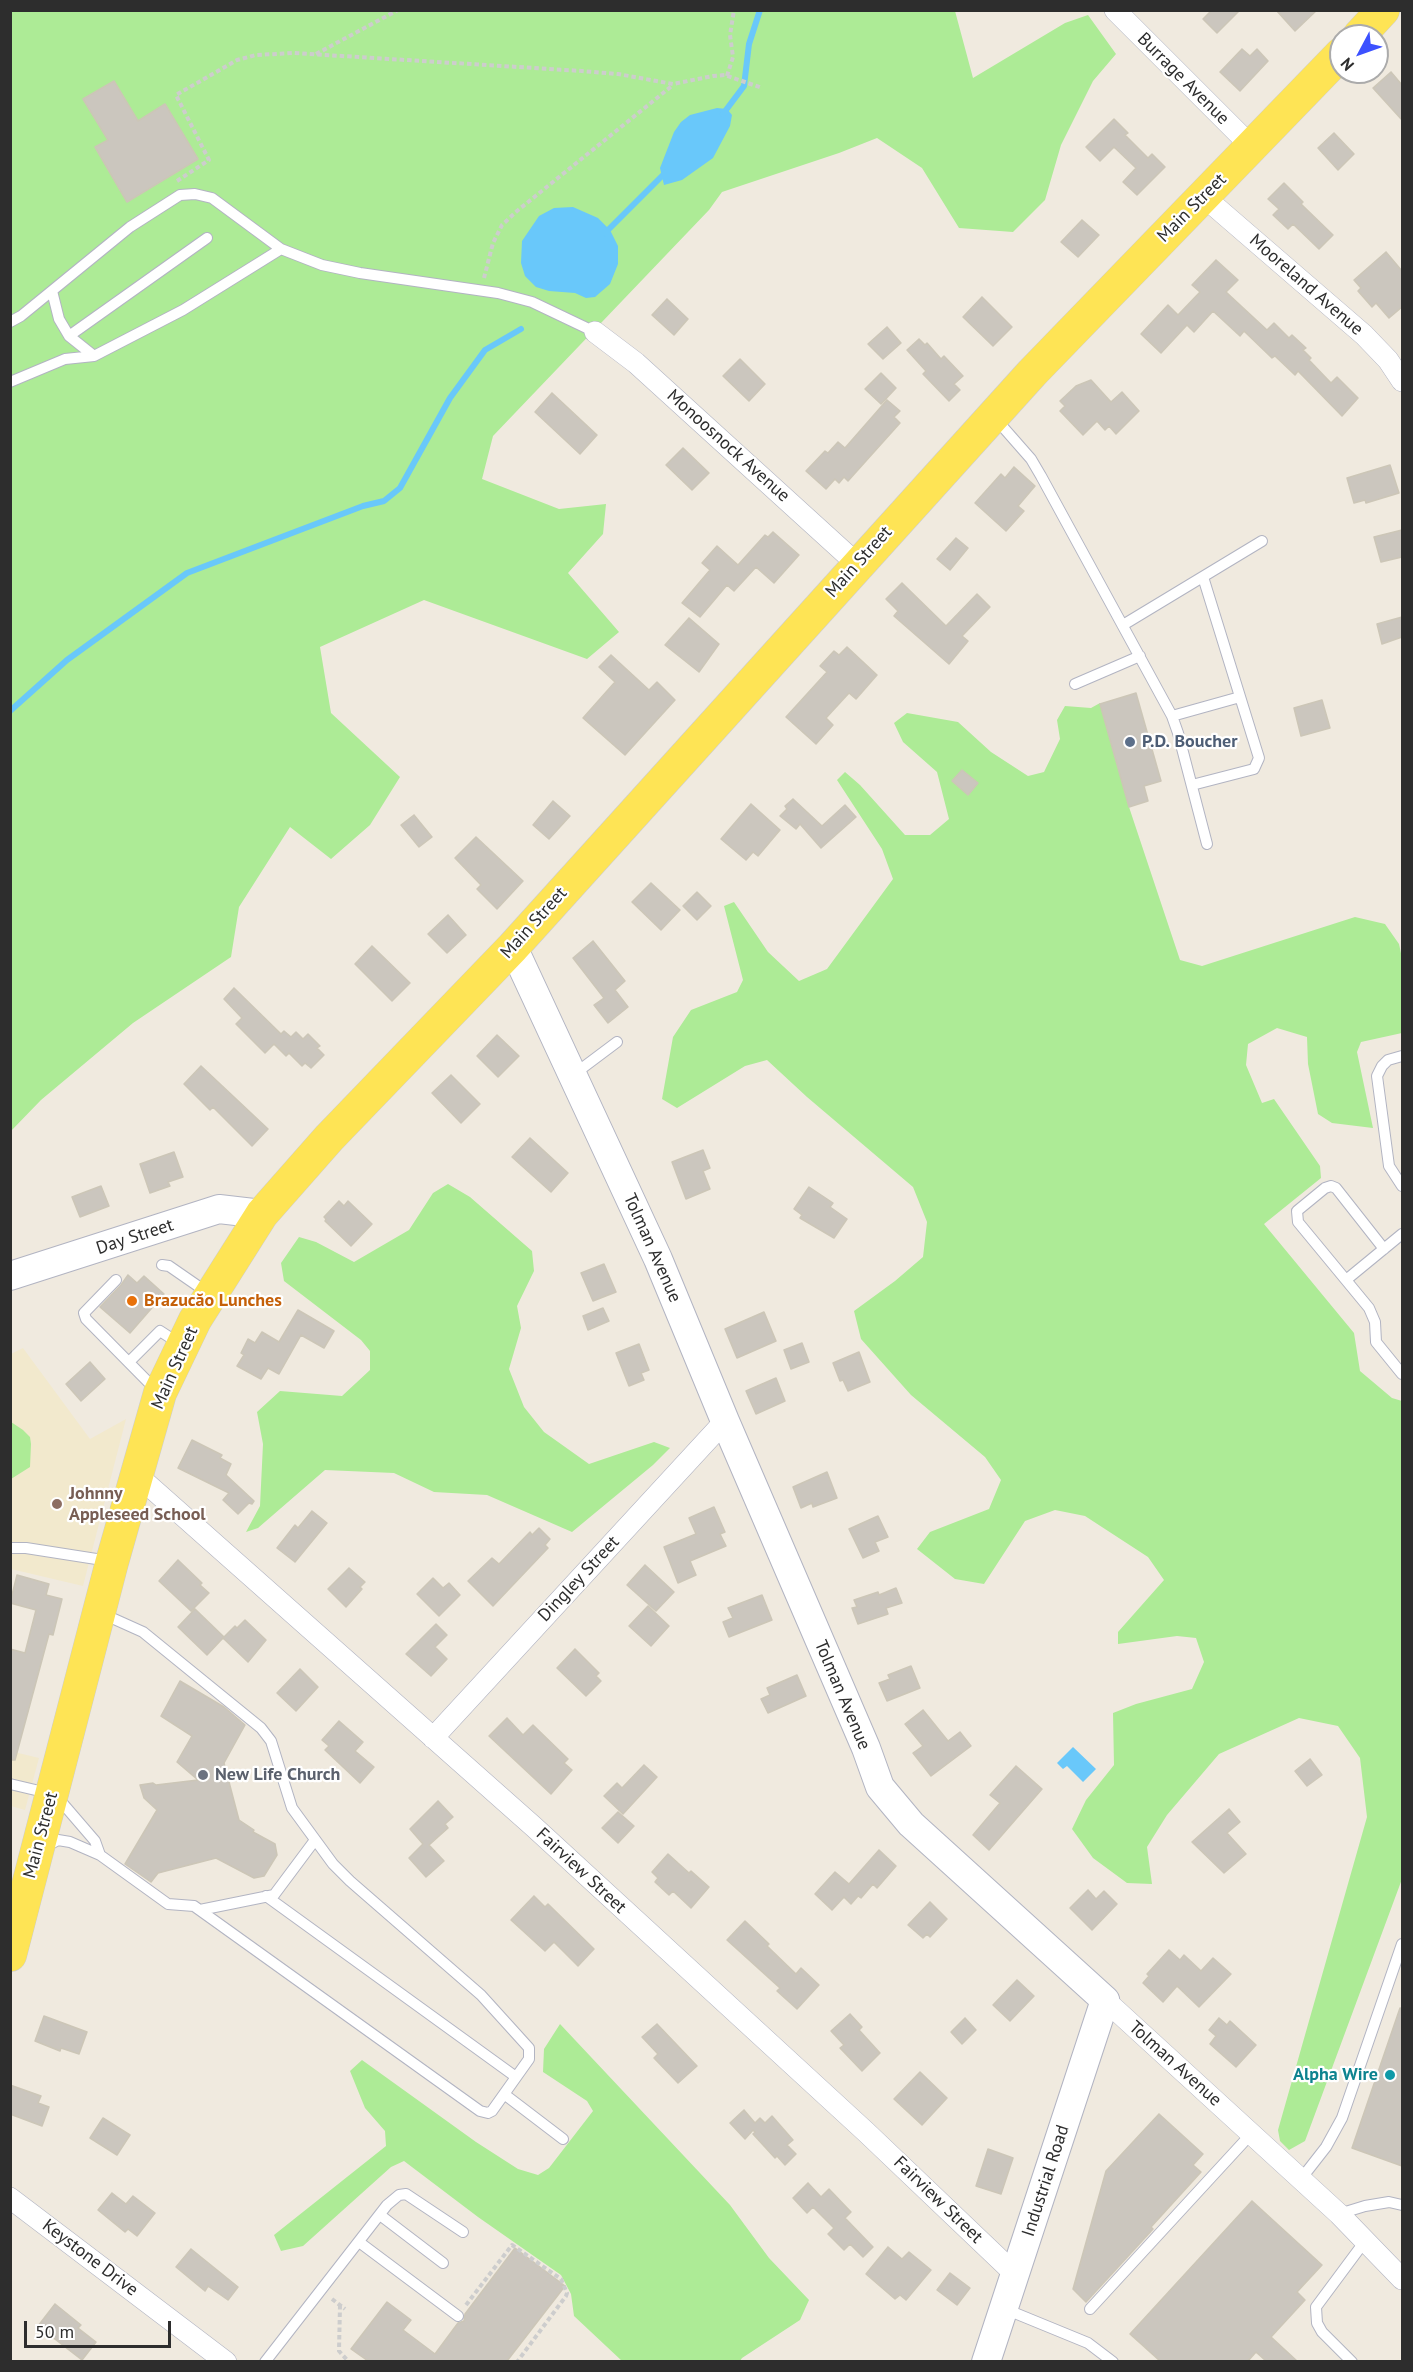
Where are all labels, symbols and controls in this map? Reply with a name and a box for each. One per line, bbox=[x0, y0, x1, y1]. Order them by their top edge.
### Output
north arrow bbox=[1329, 24, 1389, 84]
street label: Burrage Avenue bbox=[1133, 29, 1233, 129]
text: N bbox=[1336, 54, 1358, 75]
street label: Main Street bbox=[1153, 169, 1231, 247]
street label: Mooreland Avenue bbox=[1245, 230, 1367, 340]
street label: Monoosnock Avenue bbox=[662, 385, 794, 507]
street label: Main Street bbox=[821, 522, 897, 602]
place label: P.D. Boucher bbox=[1142, 731, 1238, 753]
marker: P.D. Boucher bbox=[1123, 735, 1137, 749]
street label: Main Street bbox=[496, 883, 572, 963]
street label: Tolman Avenue bbox=[618, 1190, 686, 1306]
street label: Day Street bbox=[94, 1214, 176, 1260]
place label: Brazucăo Lunches bbox=[144, 1290, 282, 1312]
marker: Brazucăo Lunches bbox=[125, 1294, 139, 1308]
street label: Main Street bbox=[147, 1323, 203, 1413]
place label: Johnny Appleseed School bbox=[69, 1483, 206, 1526]
marker: Johnny Appleseed School bbox=[50, 1497, 64, 1511]
street label: Dingley Street bbox=[534, 1532, 624, 1626]
street label: Tolman Avenue bbox=[809, 1637, 875, 1753]
place label: New Life Church bbox=[215, 1764, 340, 1786]
marker: New Life Church bbox=[196, 1768, 210, 1782]
street label: Main Street bbox=[19, 1789, 63, 1881]
street label: Fairview Street bbox=[531, 1824, 631, 1918]
street label: Tolman Avenue bbox=[1124, 2017, 1226, 2111]
place label: Alpha Wire bbox=[1293, 2064, 1378, 2086]
marker: Alpha Wire bbox=[1383, 2068, 1397, 2082]
street label: Industrial Road bbox=[1018, 2122, 1074, 2240]
street label: Fairview Street bbox=[889, 2152, 987, 2248]
street label: Keystone Drive bbox=[38, 2215, 142, 2301]
scale bar bbox=[27, 2309, 174, 2347]
text: 50 m bbox=[35, 2320, 74, 2343]

